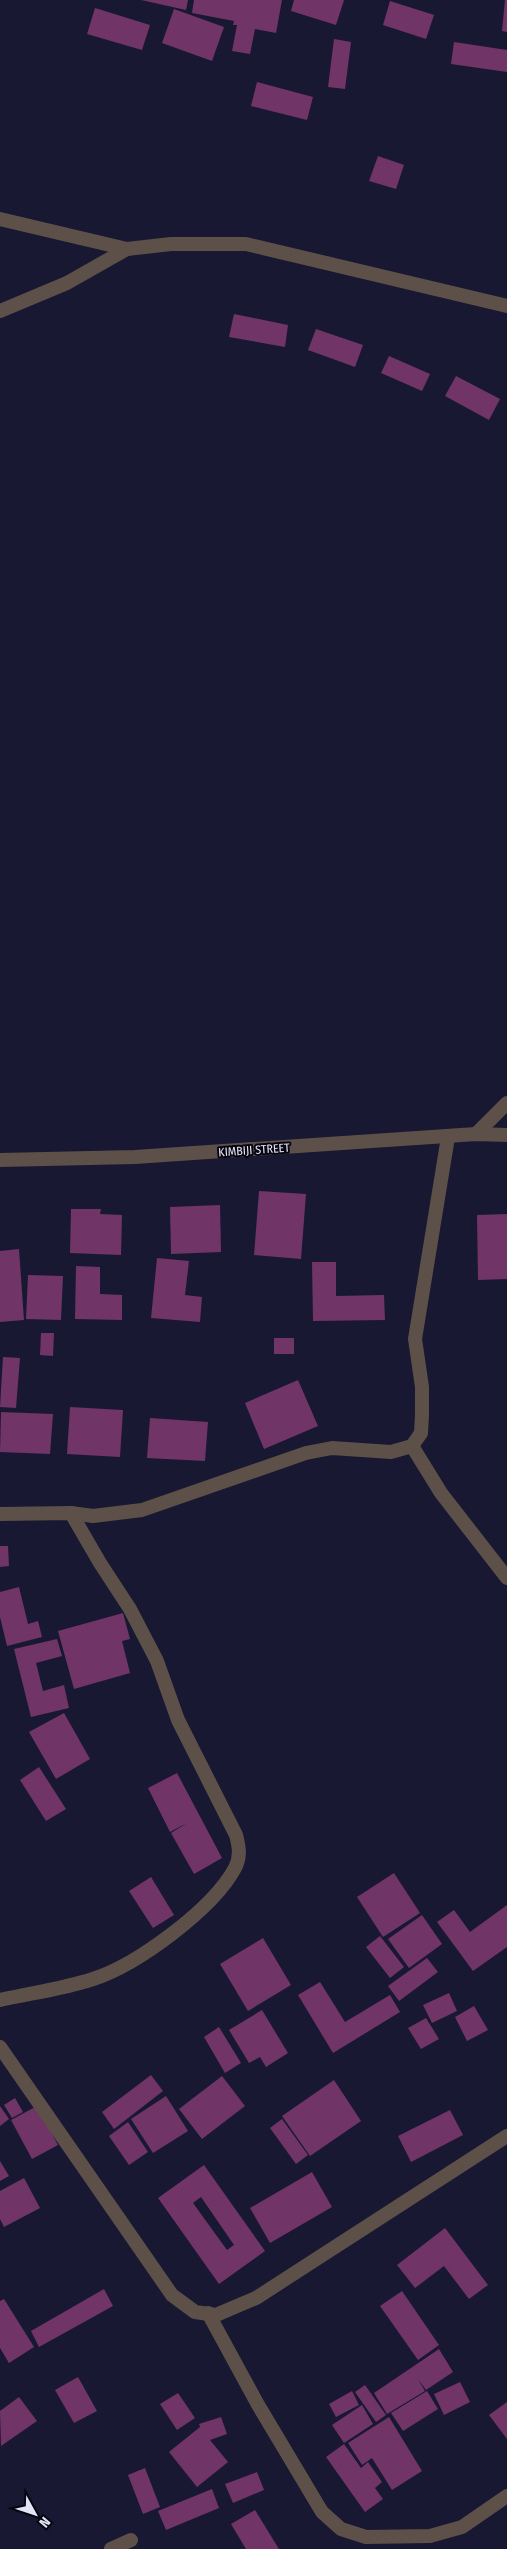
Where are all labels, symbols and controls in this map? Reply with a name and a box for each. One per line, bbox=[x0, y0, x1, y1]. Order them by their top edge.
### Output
street label: KIMBIJI STREET bbox=[218, 1140, 291, 1159]
north arrow bbox=[10, 2489, 60, 2539]
text: N bbox=[35, 2513, 54, 2531]

